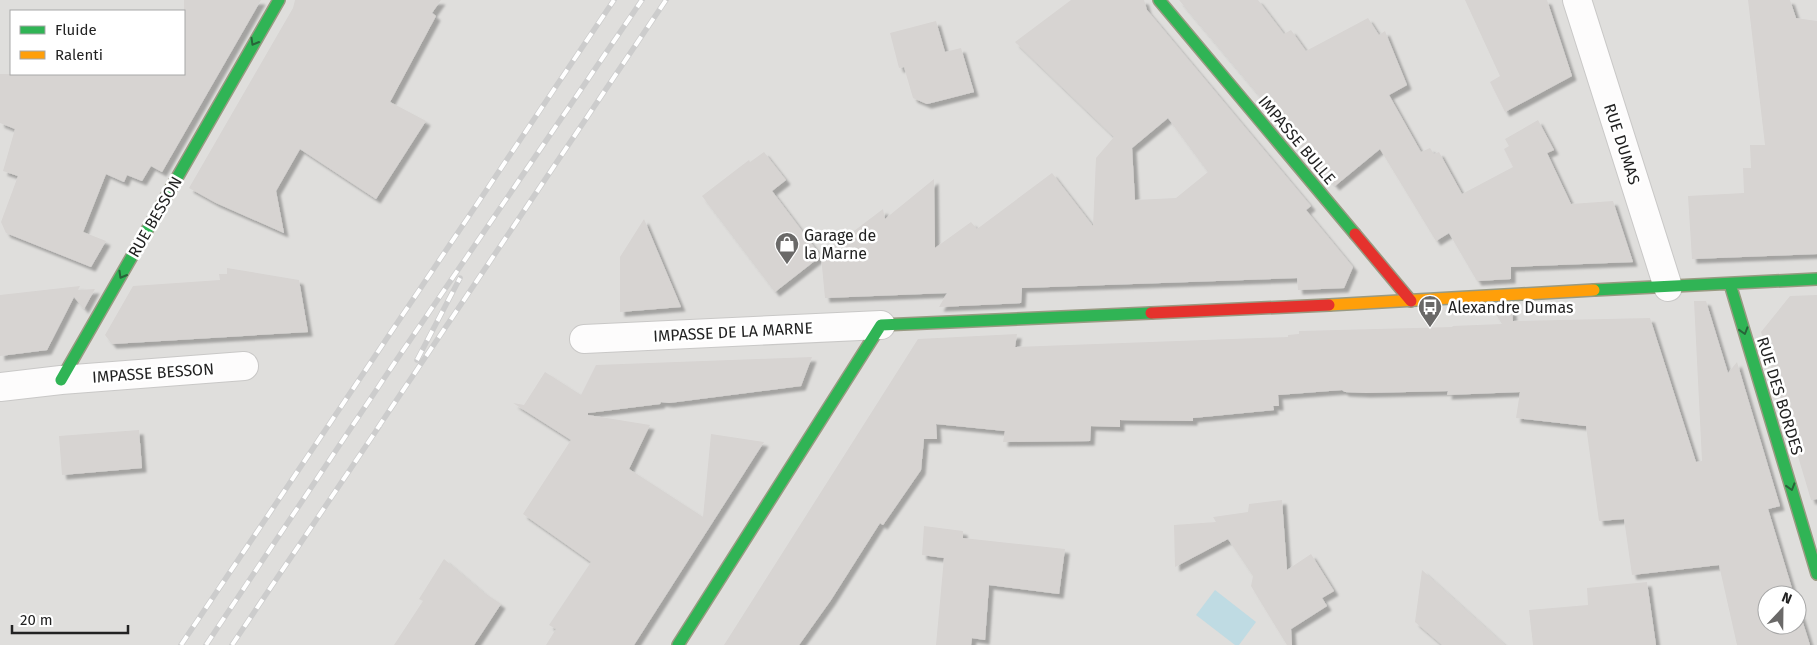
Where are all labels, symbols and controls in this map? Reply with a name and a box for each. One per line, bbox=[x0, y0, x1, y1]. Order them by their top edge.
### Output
legend bbox=[10, 10, 185, 75]
text: Fluide bbox=[55, 21, 97, 39]
one-way arrow bbox=[251, 37, 261, 46]
text: Ralenti bbox=[55, 46, 103, 64]
street label: IMPASSE BULLE bbox=[1255, 92, 1339, 188]
street label: RUE DUMAS bbox=[1600, 101, 1644, 187]
street label: RUE BESSON bbox=[124, 173, 186, 261]
place label: Garage de la Marne bbox=[804, 226, 876, 263]
shop icon: Garage de la Marne bbox=[774, 231, 800, 265]
one-way arrow bbox=[118, 269, 128, 278]
bus stop icon: Alexandre Dumas bbox=[1417, 294, 1443, 328]
place label: Alexandre Dumas bbox=[1448, 298, 1574, 317]
street label: IMPASSE DE LA MARNE bbox=[653, 318, 813, 346]
one-way arrow bbox=[1738, 326, 1748, 335]
street label: RUE DES BORDES bbox=[1753, 335, 1807, 458]
street label: IMPASSE BESSON bbox=[91, 359, 215, 387]
one-way arrow bbox=[1785, 482, 1795, 490]
north arrow bbox=[1757, 585, 1807, 635]
text: N bbox=[1779, 589, 1794, 608]
scale bar bbox=[12, 602, 129, 634]
text: 20 m bbox=[20, 611, 53, 629]

